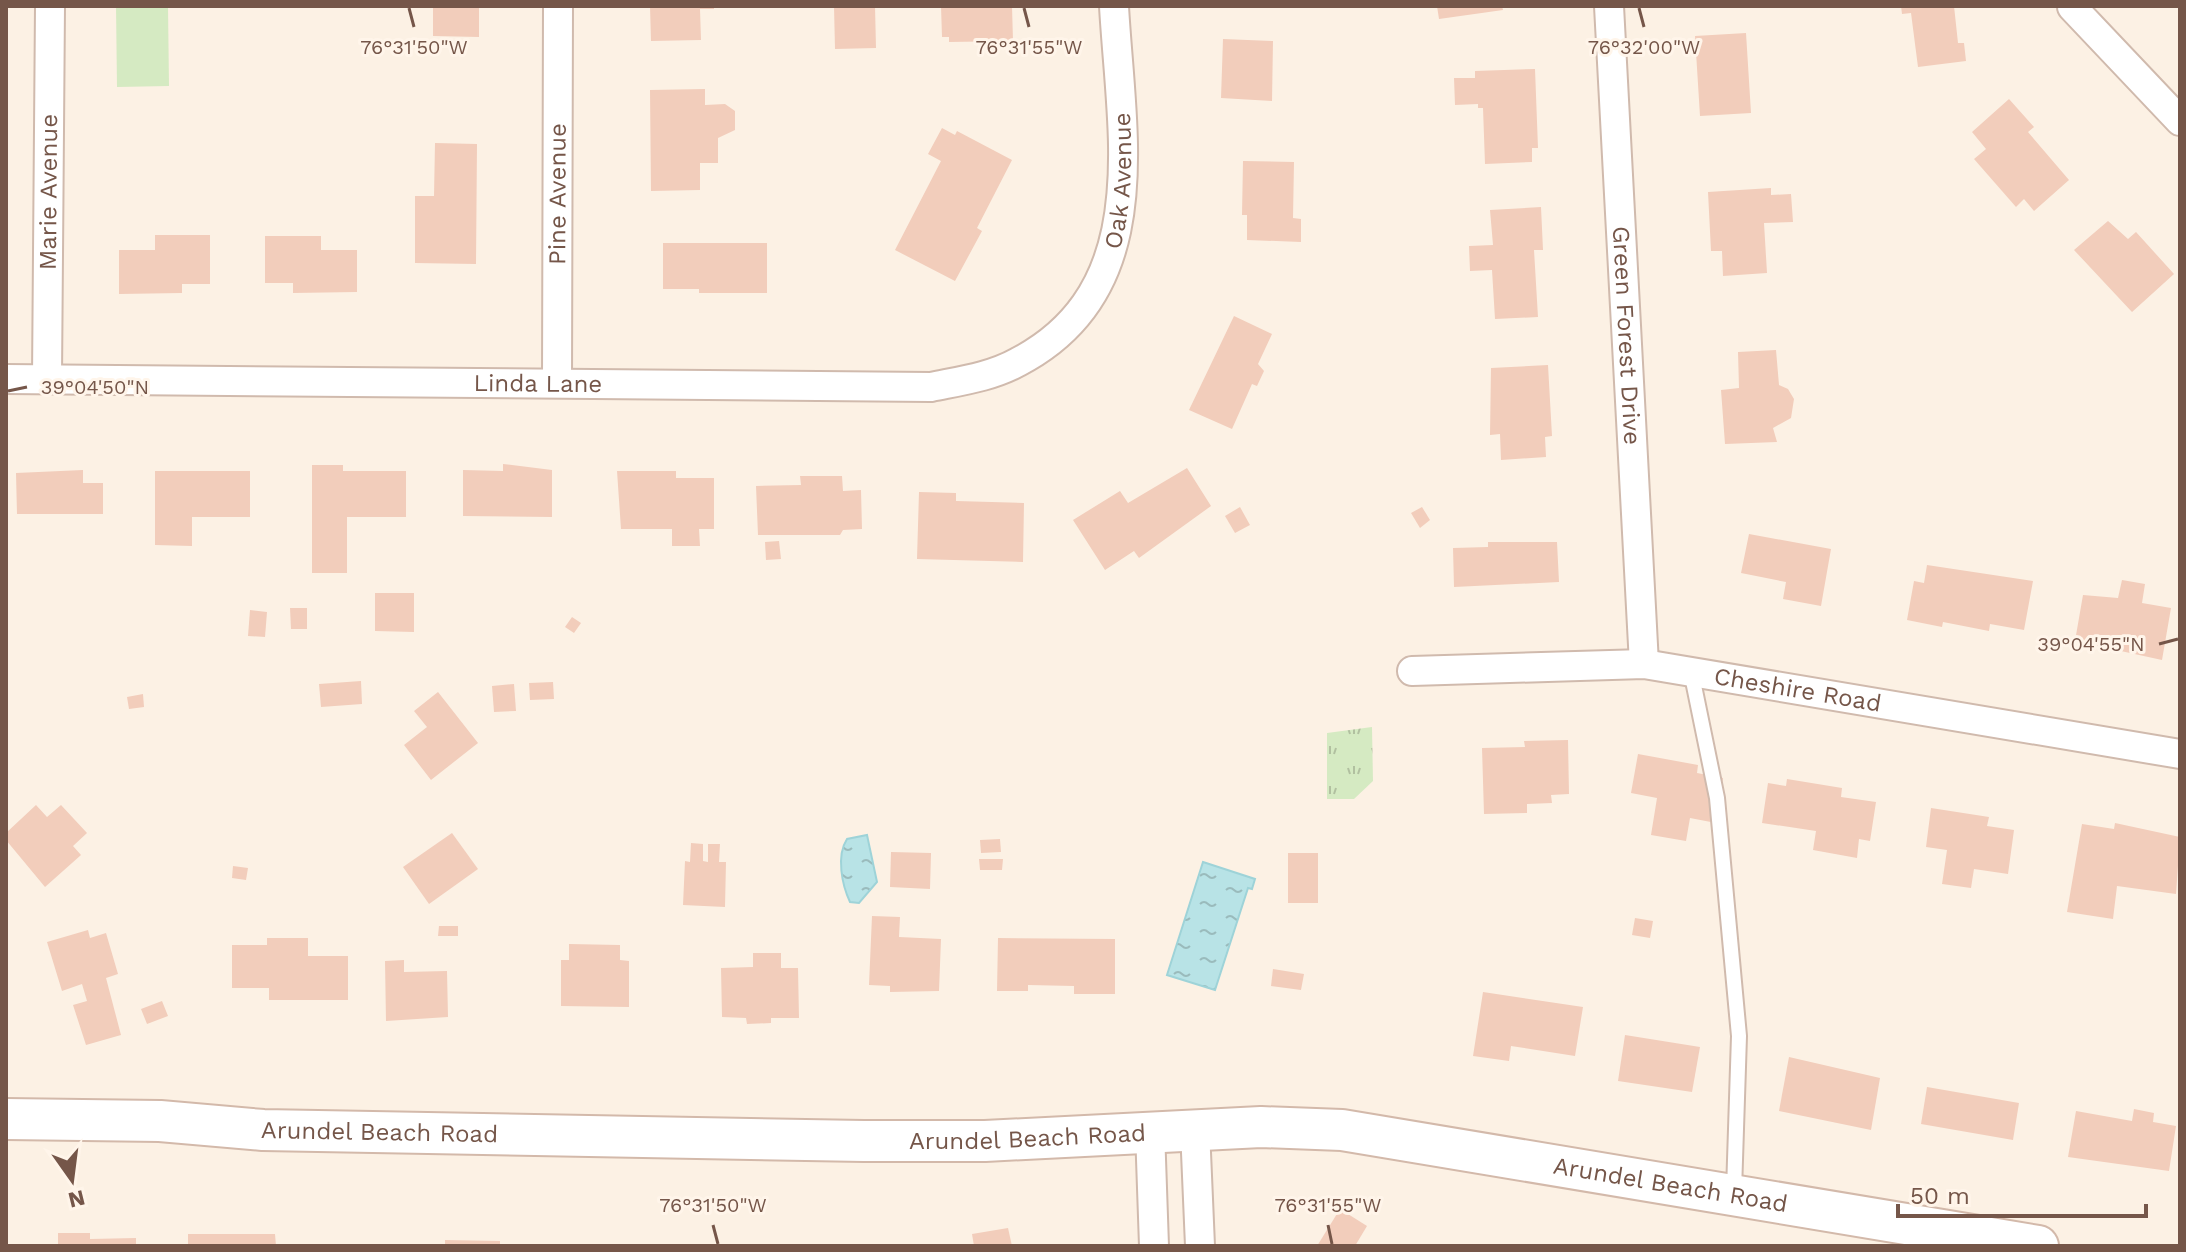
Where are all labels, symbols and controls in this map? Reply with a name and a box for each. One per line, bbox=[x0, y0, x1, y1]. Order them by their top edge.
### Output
text: 76°31'50"W bbox=[360, 35, 468, 59]
text: 76°31'55"W bbox=[976, 35, 1082, 59]
text: 76°32'00"W bbox=[1588, 35, 1700, 59]
street label: Oak Avenue bbox=[1098, 112, 1137, 252]
street label: Marie Avenue bbox=[34, 114, 63, 270]
street label: Pine Avenue bbox=[543, 123, 572, 265]
street label: Green Forest Drive bbox=[1607, 225, 1646, 446]
street label: Linda Lane bbox=[474, 369, 602, 398]
text: 39°04'50"N bbox=[41, 375, 149, 399]
text: 39°04'55"N bbox=[2037, 632, 2145, 656]
street label: Cheshire Road bbox=[1712, 662, 1883, 718]
street label: Arundel Beach Road bbox=[261, 1116, 498, 1148]
street label: Arundel Beach Road bbox=[909, 1119, 1147, 1155]
north arrow bbox=[32, 1140, 112, 1220]
street label: Arundel Beach Road bbox=[1551, 1151, 1790, 1218]
scale bar bbox=[1898, 1168, 2146, 1218]
text: 50 m bbox=[1910, 1182, 1970, 1210]
text: N bbox=[66, 1185, 88, 1213]
text: 76°31'50"W bbox=[659, 1193, 767, 1217]
text: 76°31'55"W bbox=[1275, 1193, 1381, 1217]

